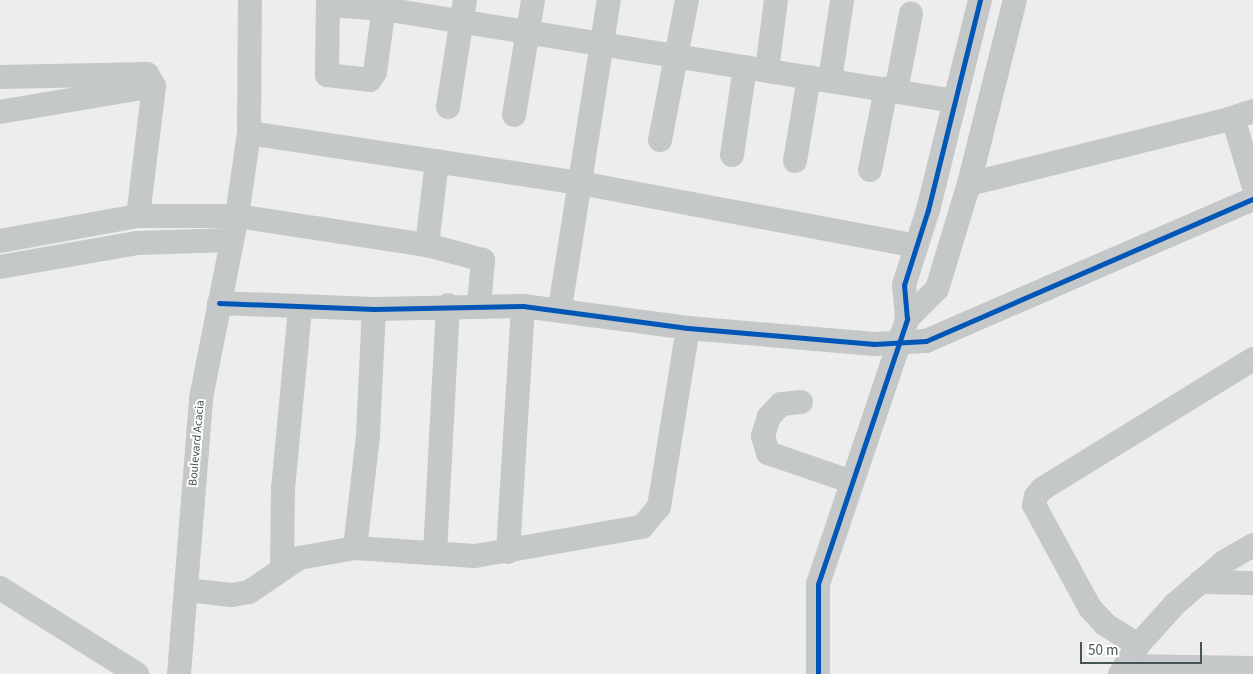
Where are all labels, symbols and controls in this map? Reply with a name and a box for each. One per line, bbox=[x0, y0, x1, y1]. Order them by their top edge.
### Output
street label: Boulevard Acacia bbox=[186, 400, 208, 486]
scale bar bbox=[1083, 632, 1206, 664]
text: 50 m bbox=[1088, 640, 1118, 661]

